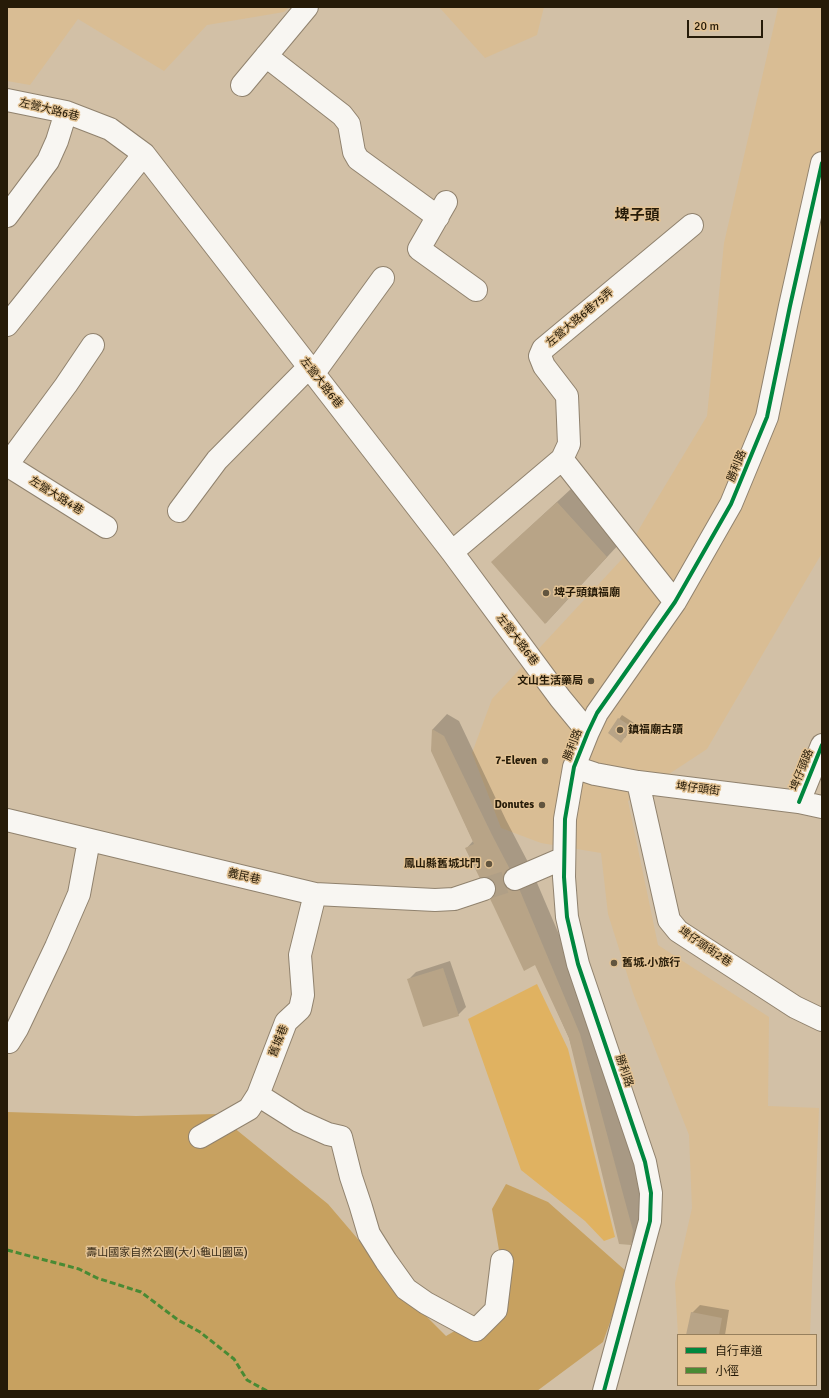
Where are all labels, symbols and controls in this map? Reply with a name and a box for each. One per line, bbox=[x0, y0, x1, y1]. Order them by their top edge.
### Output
scale bar bbox=[689, 12, 765, 38]
text: 20 m bbox=[694, 19, 719, 34]
street label: 左營大路6巷 bbox=[18, 96, 80, 124]
district label: 埤子頭 bbox=[615, 207, 659, 225]
street label: 左營大路6巷75弄 bbox=[544, 286, 616, 350]
street label: 左營大路6巷 bbox=[297, 355, 345, 411]
street label: 勝利路 bbox=[725, 448, 749, 484]
street label: 左營大路4巷 bbox=[27, 474, 85, 518]
place label: 埤子頭鎮福廟 bbox=[554, 586, 620, 600]
marker: 埤子頭鎮福廟 bbox=[541, 588, 551, 598]
street label: 左營大路6巷 bbox=[493, 612, 541, 668]
place label: 文山生活藥局 bbox=[517, 674, 583, 688]
marker: 文山生活藥局 bbox=[586, 676, 596, 686]
place label: 鎮福廟古蹟 bbox=[628, 723, 683, 737]
marker: 鎮福廟古蹟 bbox=[615, 725, 625, 735]
street label: 勝利路 bbox=[561, 727, 585, 763]
street label: 埤仔頭路 bbox=[788, 747, 816, 793]
place label: 7-Eleven bbox=[495, 754, 537, 768]
marker: 7-Eleven bbox=[540, 756, 550, 766]
street label: 埤仔頭街 bbox=[675, 780, 721, 798]
place label: Donutes bbox=[494, 798, 534, 812]
marker: Donutes bbox=[537, 800, 547, 810]
place label: 鳳山縣舊城北門 bbox=[404, 857, 481, 871]
marker: 鳳山縣舊城北門 bbox=[484, 859, 494, 869]
street label: 義民巷 bbox=[226, 867, 262, 887]
street label: 埤仔頭街2巷 bbox=[676, 924, 734, 970]
place label: 舊城.小旅行 bbox=[622, 956, 680, 970]
marker: 舊城.小旅行 bbox=[609, 958, 619, 968]
street label: 舊城巷 bbox=[267, 1023, 291, 1059]
street label: 勝利路 bbox=[612, 1053, 636, 1089]
park label: 壽山國家自然公園(大小龜山園區) bbox=[86, 1246, 248, 1260]
legend bbox=[677, 1334, 817, 1386]
text: 自行車道 bbox=[715, 1344, 763, 1359]
text: 小徑 bbox=[715, 1364, 739, 1379]

